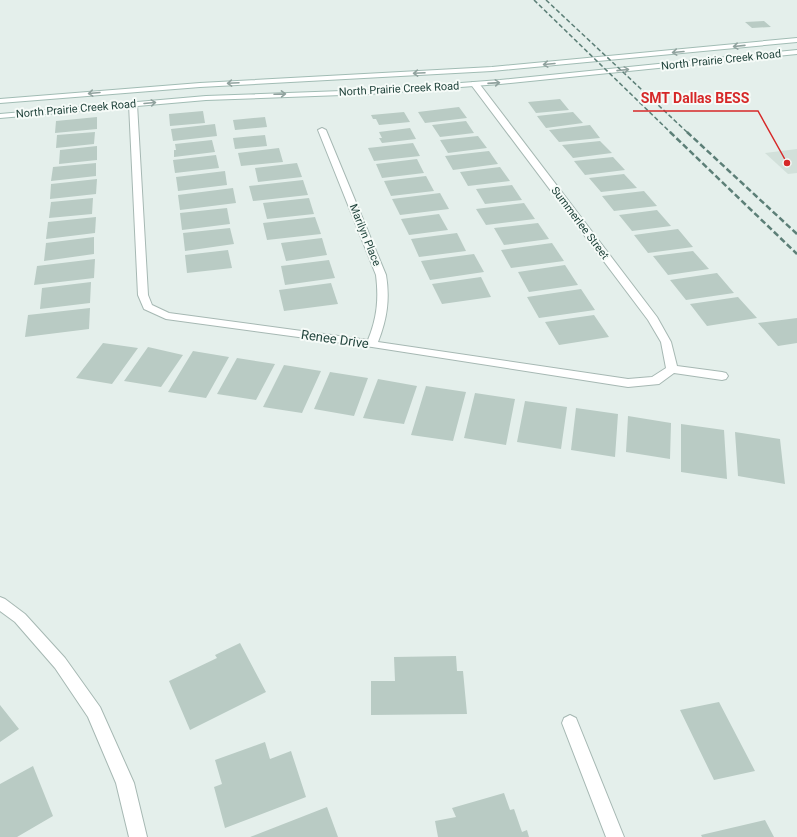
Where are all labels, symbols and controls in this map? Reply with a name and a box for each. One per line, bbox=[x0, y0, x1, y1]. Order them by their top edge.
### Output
one-way arrow bbox=[733, 42, 746, 50]
street label: North Prairie Creek Road bbox=[660, 47, 782, 73]
one-way arrow bbox=[672, 48, 685, 55]
one-way arrow bbox=[543, 60, 556, 68]
one-way arrow bbox=[616, 66, 629, 74]
one-way arrow bbox=[413, 70, 426, 77]
one-way arrow bbox=[227, 79, 240, 87]
street label: North Prairie Creek Road bbox=[338, 79, 460, 99]
one-way arrow bbox=[487, 79, 500, 86]
callout: SMT Dallas BESS bbox=[633, 85, 758, 111]
one-way arrow bbox=[88, 89, 101, 96]
text: SMT Dallas BESS bbox=[641, 90, 750, 106]
one-way arrow bbox=[273, 91, 286, 98]
street label: North Prairie Creek Road bbox=[15, 97, 137, 121]
one-way arrow bbox=[143, 99, 156, 106]
street label: Summerlee Street bbox=[548, 184, 612, 262]
street label: Marilyn Place bbox=[347, 202, 383, 268]
street label: Renee Drive bbox=[300, 327, 370, 351]

